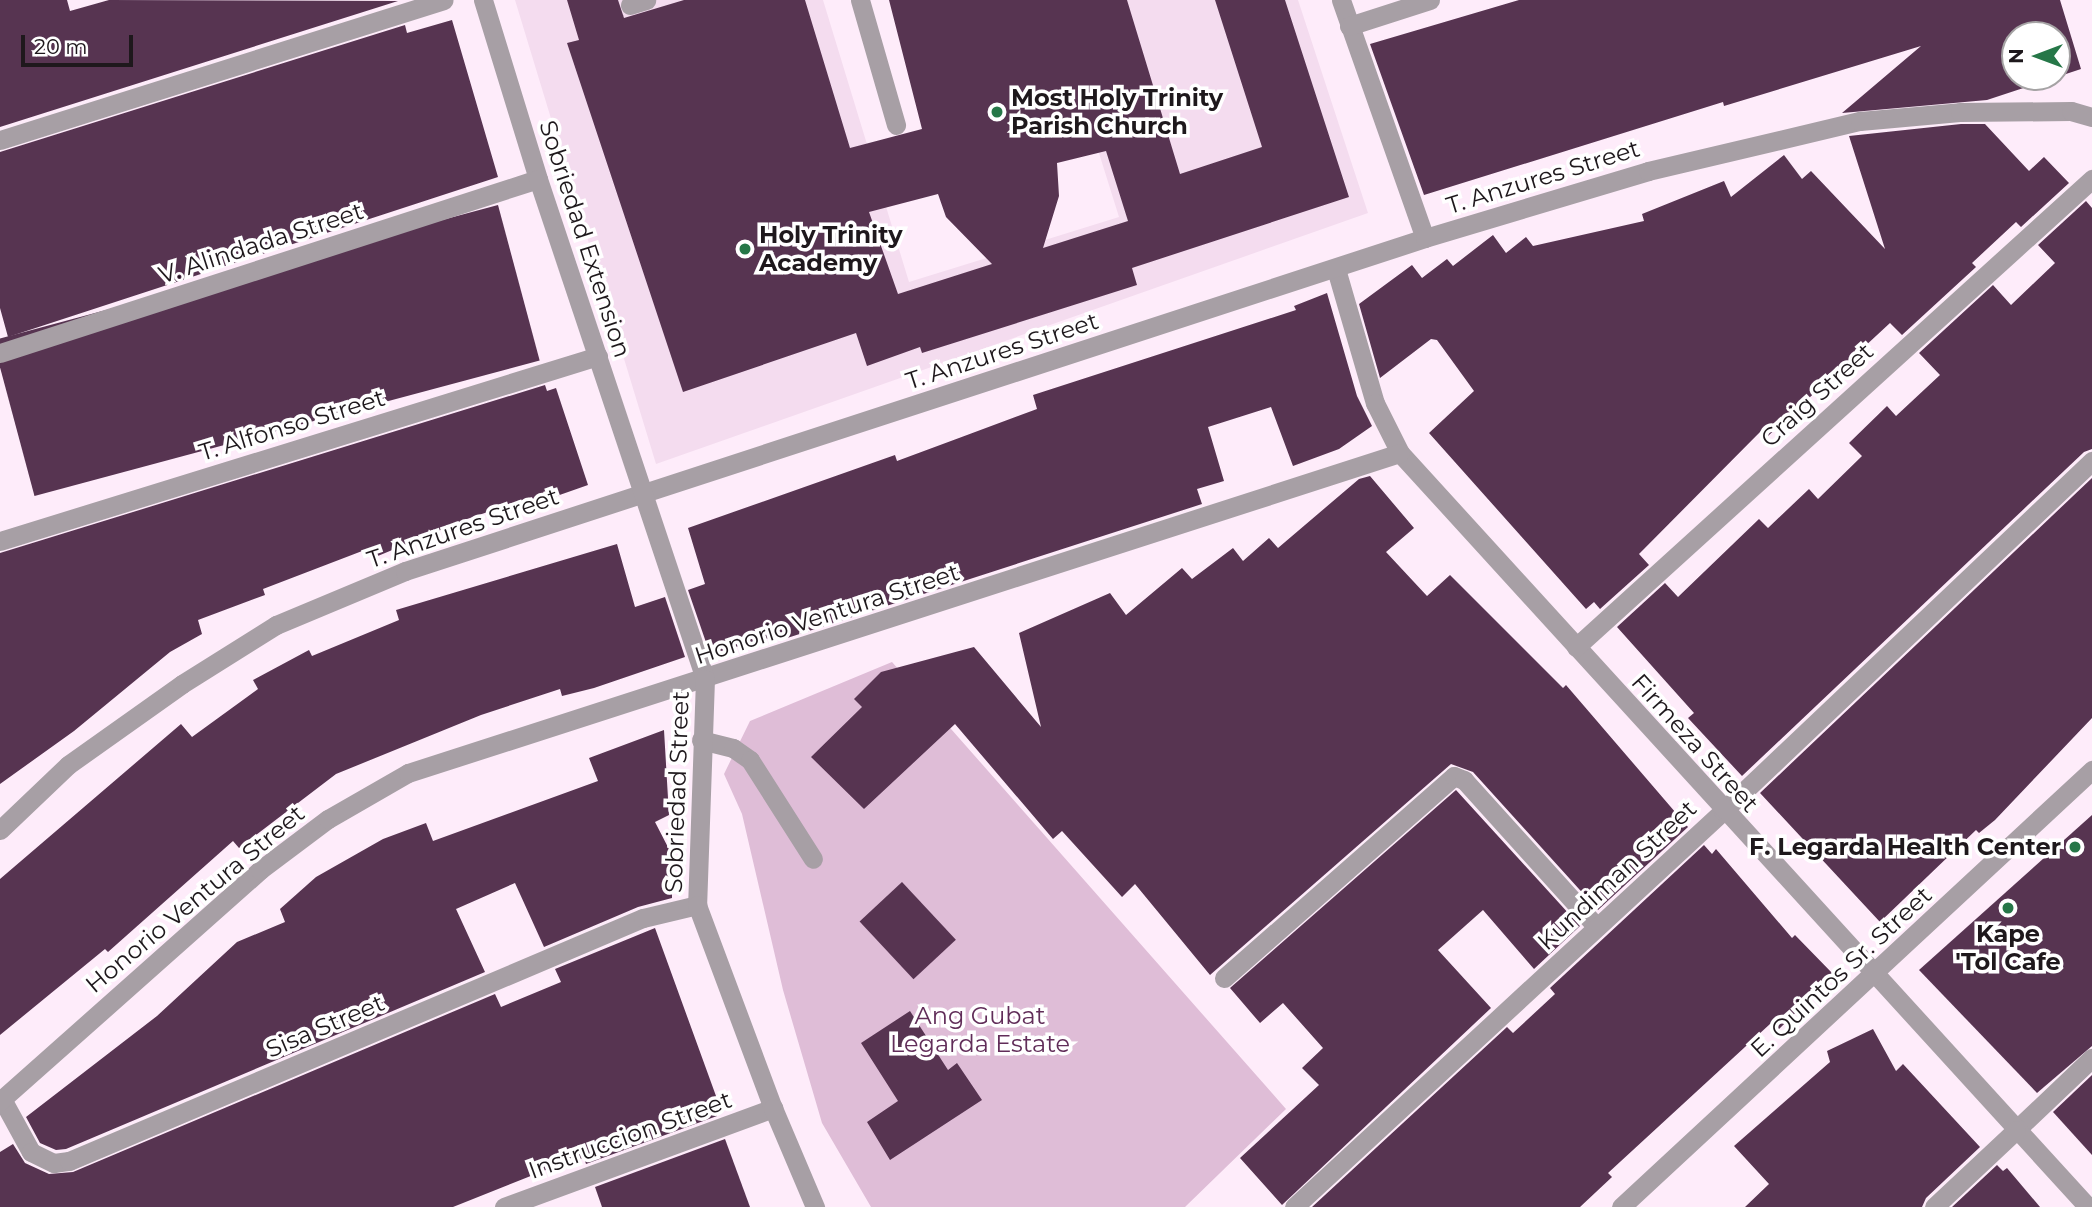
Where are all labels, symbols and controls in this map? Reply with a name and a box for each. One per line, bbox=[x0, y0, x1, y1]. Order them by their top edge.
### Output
scale bar bbox=[24, 21, 136, 65]
north arrow bbox=[2001, 21, 2071, 91]
text: 20 m bbox=[34, 34, 88, 59]
text: N bbox=[2005, 48, 2028, 64]
place label: Most Holy Trinity Parish Church bbox=[1011, 84, 1223, 140]
marker: Most Holy Trinity Parish Church bbox=[989, 104, 1005, 120]
street label: Sobriedad Extension bbox=[533, 117, 637, 361]
street label: T. Anzures Street bbox=[1443, 134, 1643, 220]
street label: V. Alindada Street bbox=[155, 196, 367, 290]
place label: Holy Trinity Academy bbox=[759, 221, 903, 277]
marker: Holy Trinity Academy bbox=[737, 241, 753, 257]
street label: T. Anzures Street bbox=[902, 306, 1102, 396]
street label: Craig Street bbox=[1755, 337, 1879, 453]
street label: T. Alfonso Street bbox=[196, 383, 388, 467]
street label: T. Anzures Street bbox=[363, 482, 563, 574]
street label: Honorio Ventura Street bbox=[691, 558, 963, 670]
street label: Firmeza Street bbox=[1625, 668, 1765, 818]
street label: Sobriedad Street bbox=[659, 691, 695, 893]
street label: Kundiman Street bbox=[1532, 794, 1702, 956]
street label: Honorio Ventura Street bbox=[80, 799, 310, 999]
place label: F. Legarda Health Center bbox=[1749, 833, 2061, 861]
marker: F. Legarda Health Center bbox=[2067, 839, 2083, 855]
street label: E. Quintos Sr. Street bbox=[1745, 881, 1937, 1063]
marker: Kape 'Tol Cafe bbox=[2000, 900, 2016, 916]
place label: Kape 'Tol Cafe bbox=[1955, 920, 2061, 976]
street label: Sisa Street bbox=[261, 988, 389, 1064]
park label: Ang Gubat Legarda Estate bbox=[890, 1002, 1070, 1058]
street label: Instruccion Street bbox=[525, 1085, 735, 1185]

